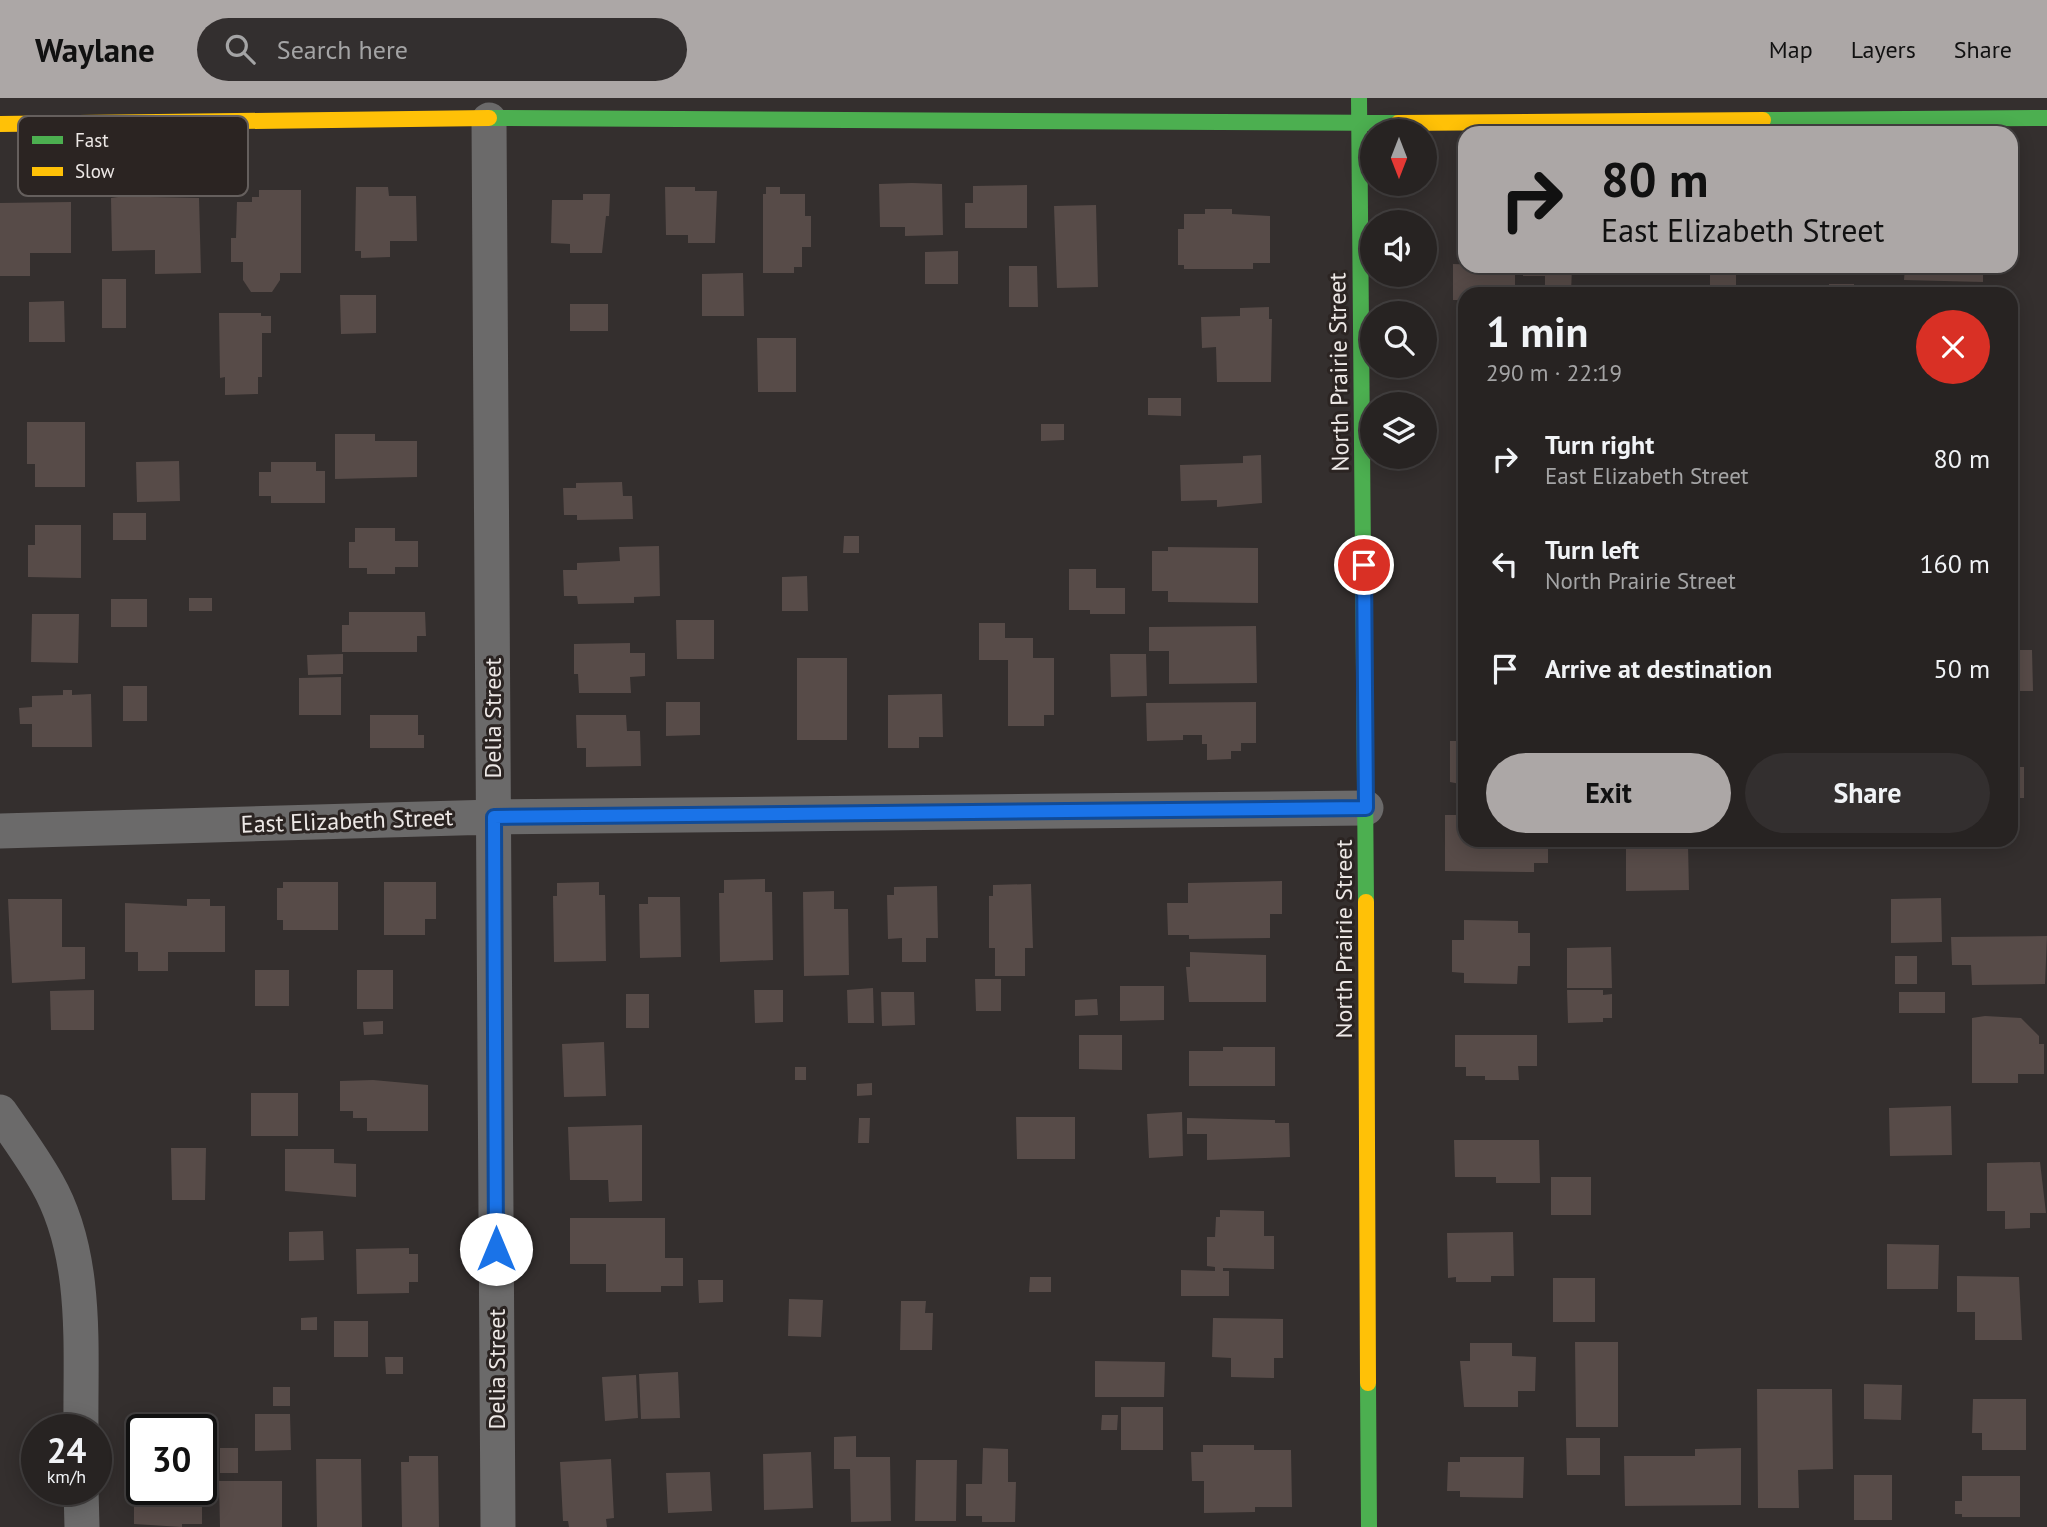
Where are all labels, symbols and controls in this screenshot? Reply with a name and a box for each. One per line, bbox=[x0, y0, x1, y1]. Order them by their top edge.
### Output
search box bbox=[197, 18, 687, 81]
text: Waylane bbox=[35, 28, 155, 71]
icon: search bbox=[221, 30, 259, 68]
text: Search here bbox=[277, 33, 408, 66]
text: Map bbox=[1769, 34, 1813, 65]
text: Layers bbox=[1851, 34, 1916, 65]
text: Share bbox=[1954, 34, 2012, 65]
legend bbox=[18, 116, 248, 196]
north arrow bbox=[1360, 119, 1437, 196]
map controls bbox=[1360, 119, 1437, 469]
text: Fast bbox=[75, 128, 109, 152]
text: 80 m bbox=[1601, 147, 1708, 211]
icon: right bbox=[1486, 154, 1577, 245]
text: Slow bbox=[75, 159, 115, 183]
text: East Elizabeth Street bbox=[1601, 209, 1884, 251]
button: sound bbox=[1360, 210, 1437, 287]
street label: North Prairie Street bbox=[1321, 272, 1356, 472]
button: search bbox=[1360, 301, 1437, 378]
text: 1 min bbox=[1486, 304, 1588, 359]
button: close bbox=[1916, 310, 1990, 384]
text: 290 m · 22:19 bbox=[1486, 358, 1622, 387]
button: layers bbox=[1360, 392, 1437, 469]
text: Turn right bbox=[1545, 428, 1654, 461]
icon: right bbox=[1486, 440, 1524, 478]
text: 80 m bbox=[1934, 442, 1990, 475]
text: East Elizabeth Street bbox=[1545, 461, 1749, 490]
text: Turn left bbox=[1545, 533, 1639, 566]
pin bbox=[1334, 535, 1394, 595]
icon: left bbox=[1486, 545, 1524, 583]
icon: arrive bbox=[1345, 546, 1383, 584]
text: 160 m bbox=[1919, 547, 1990, 580]
text: North Prairie Street bbox=[1545, 566, 1736, 595]
icon: arrive bbox=[1486, 650, 1524, 688]
text: Arrive at destination bbox=[1545, 652, 1772, 685]
text: 50 m bbox=[1934, 652, 1990, 685]
street label: Delia Street bbox=[477, 658, 508, 778]
button: Exit bbox=[1486, 753, 1731, 833]
button: Share bbox=[1745, 753, 1990, 833]
street label: East Elizabeth Street bbox=[240, 801, 454, 840]
street label: North Prairie Street bbox=[1328, 839, 1359, 1039]
position arrow bbox=[459, 1212, 533, 1286]
street label: Delia Street bbox=[481, 1309, 512, 1429]
speed limit sign: 30 bbox=[126, 1414, 217, 1505]
text: 24 bbox=[47, 1427, 86, 1473]
text: km/h bbox=[47, 1465, 86, 1488]

